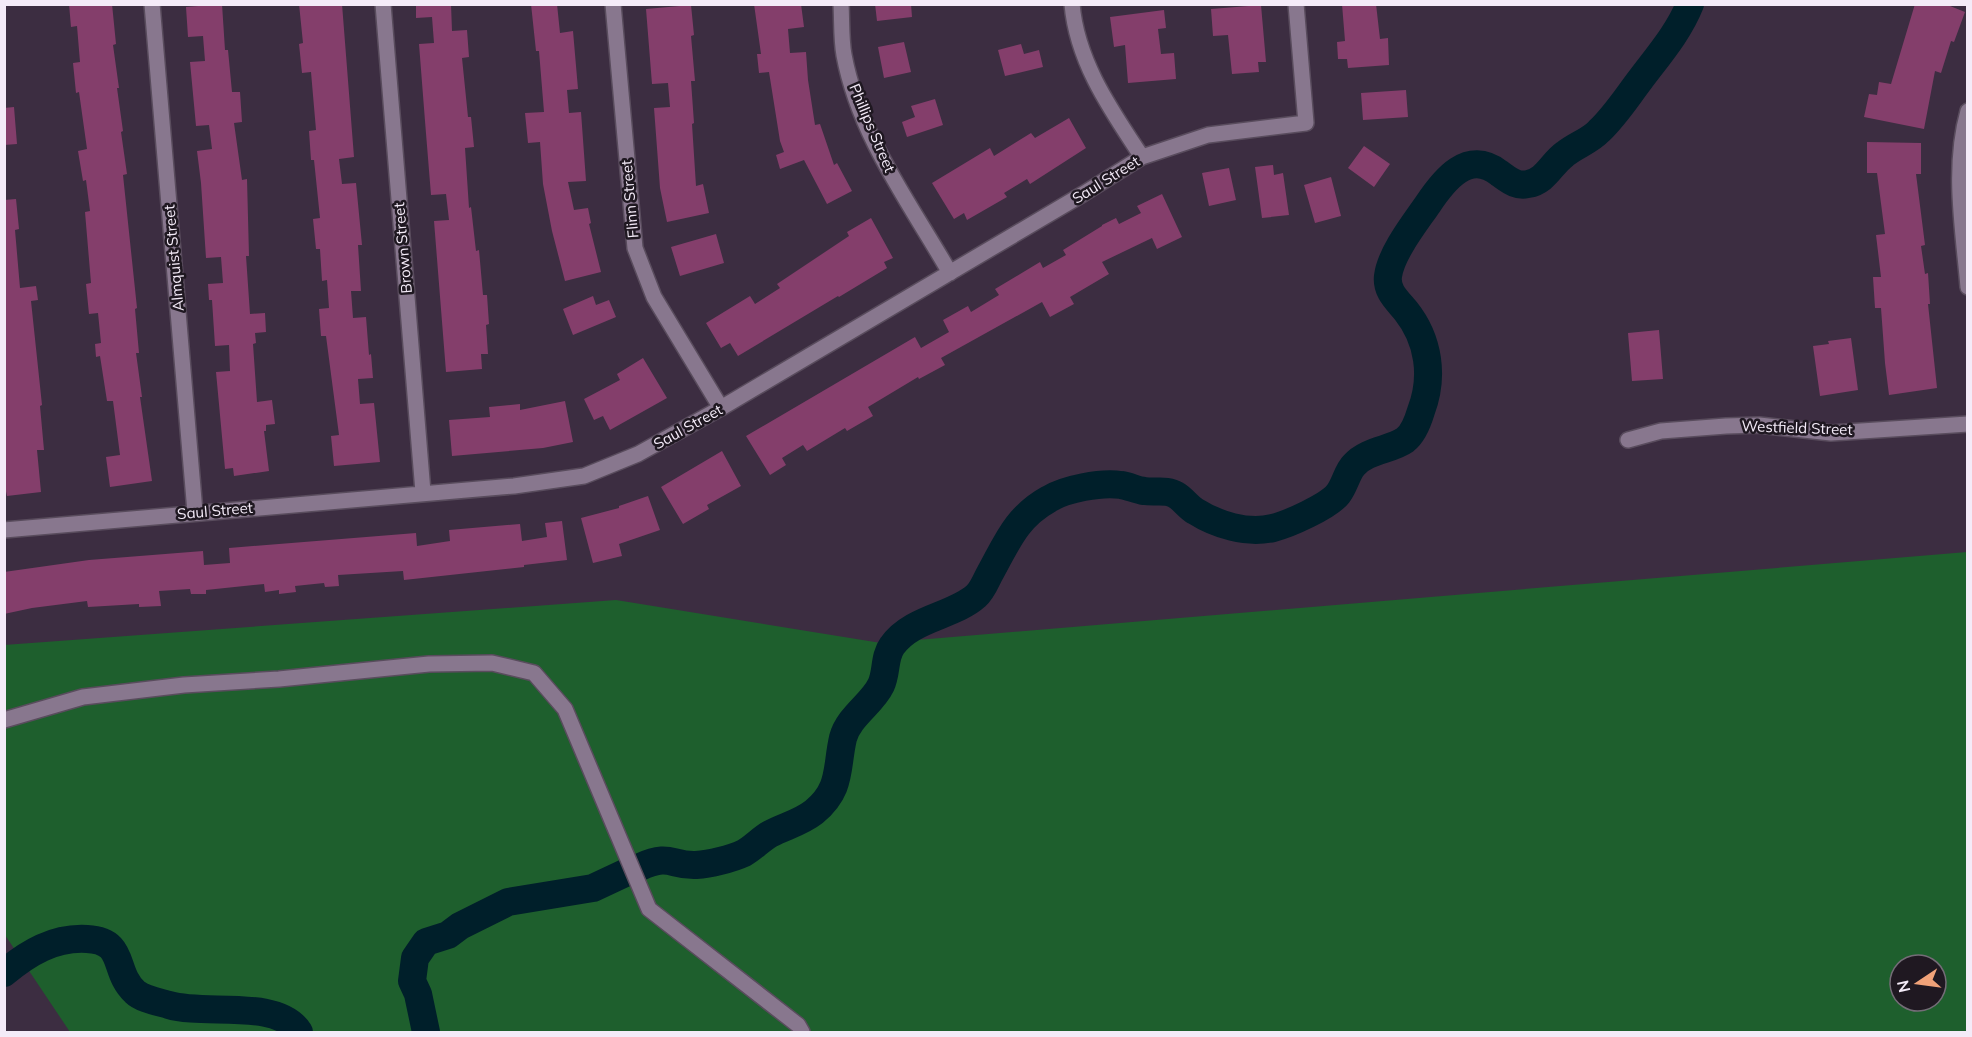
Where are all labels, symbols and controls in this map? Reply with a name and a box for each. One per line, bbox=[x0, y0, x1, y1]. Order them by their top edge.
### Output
street label: Phillips Street bbox=[845, 81, 900, 175]
street label: Saul Street bbox=[1068, 151, 1143, 208]
street label: Flinn Street bbox=[617, 159, 642, 239]
street label: Brown Street bbox=[389, 202, 416, 294]
street label: Almquist Street bbox=[159, 204, 188, 312]
street label: Saul Street bbox=[650, 400, 726, 453]
street label: Westfield Street bbox=[1741, 416, 1853, 439]
street label: Saul Street bbox=[176, 498, 254, 523]
north arrow bbox=[1888, 953, 1948, 1013]
text: N bbox=[1892, 978, 1914, 995]

